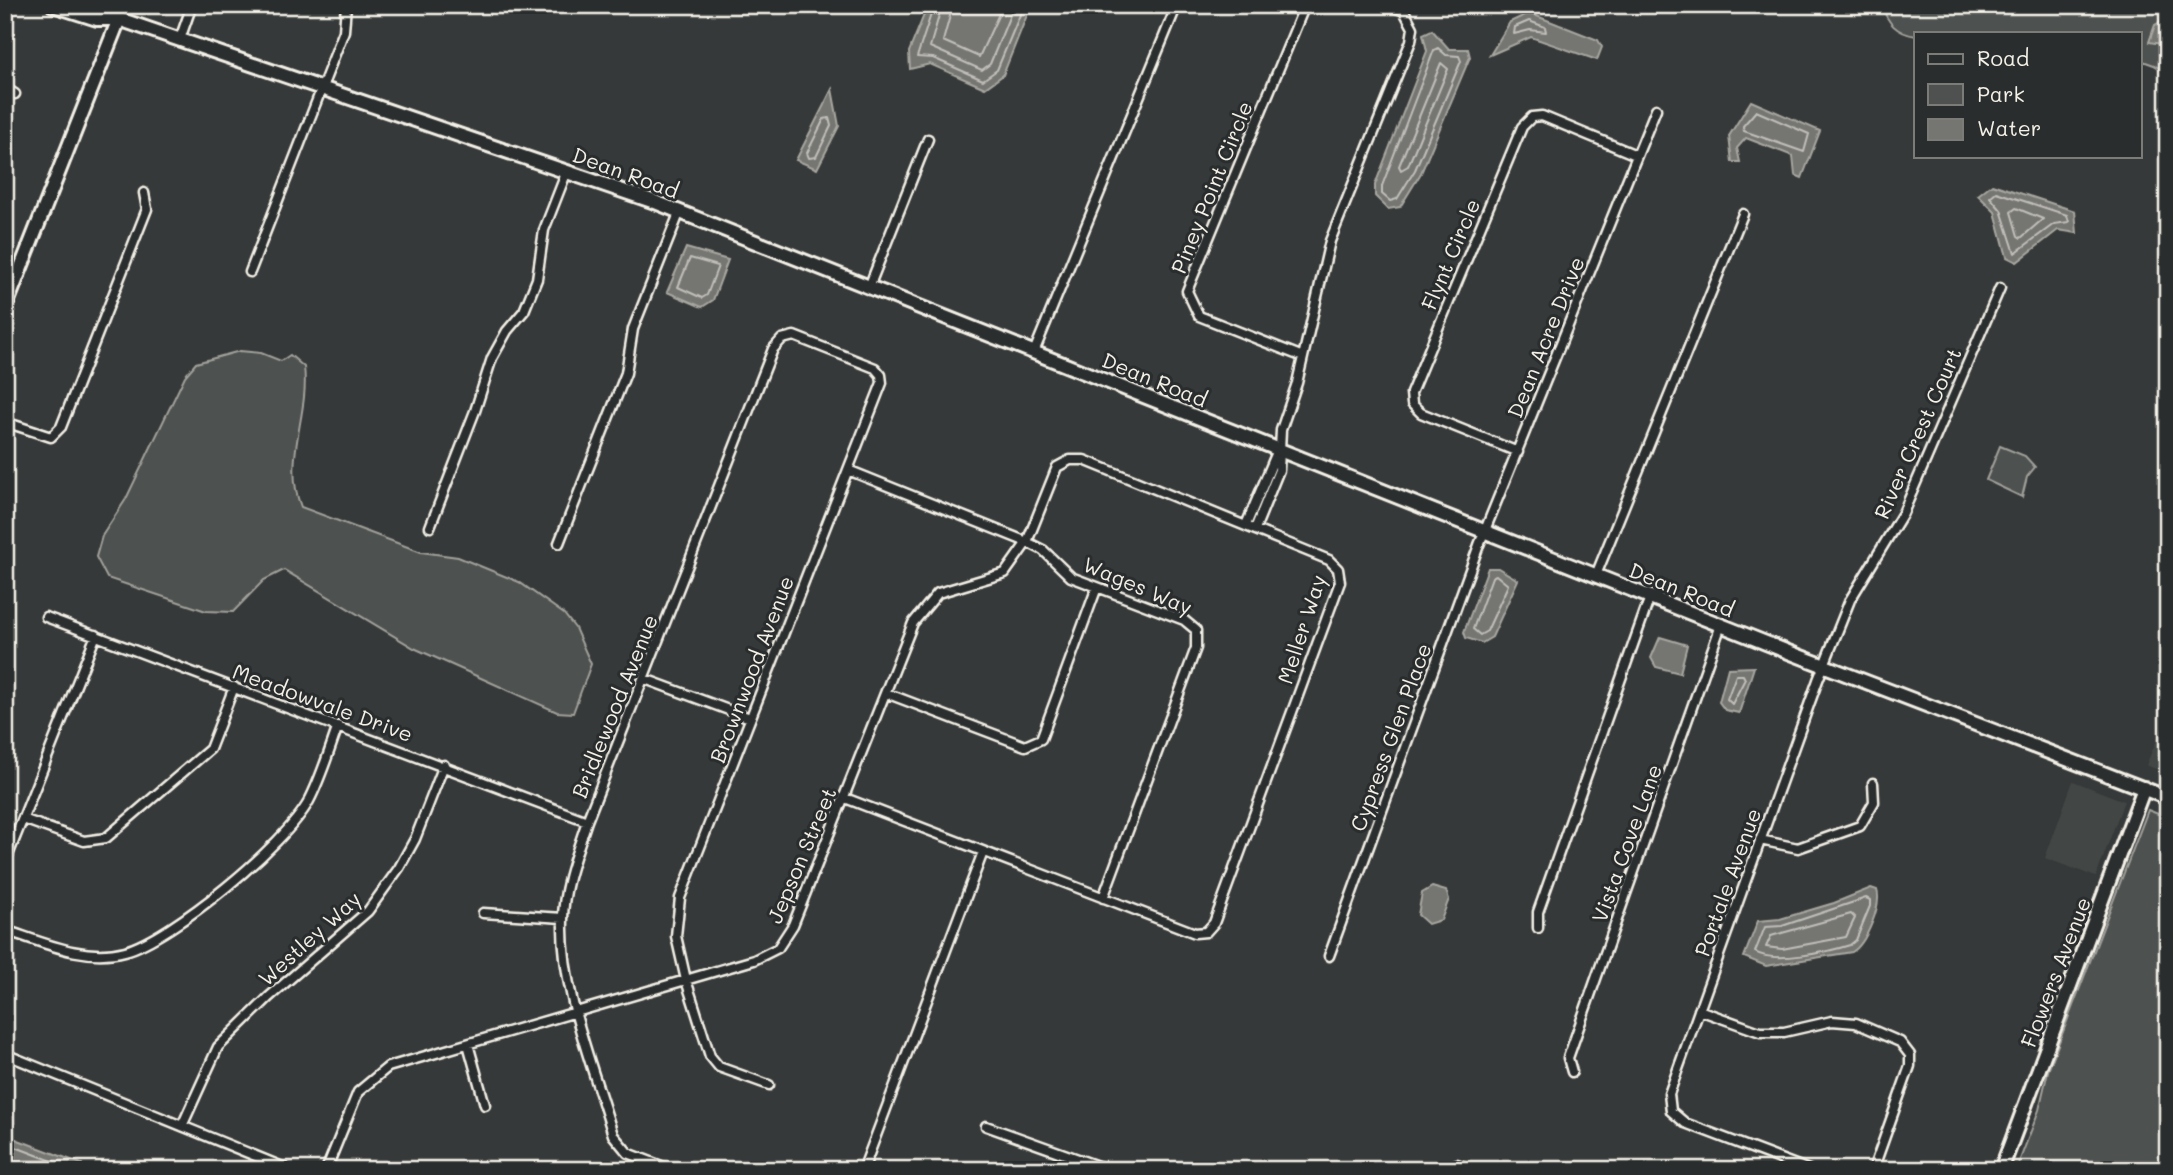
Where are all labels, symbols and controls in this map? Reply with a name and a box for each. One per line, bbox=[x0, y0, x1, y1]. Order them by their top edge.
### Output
legend bbox=[1914, 32, 2142, 158]
text: Road bbox=[1977, 44, 2029, 71]
text: Park bbox=[1977, 80, 2025, 107]
street label: Piney Point Circle bbox=[1164, 97, 1258, 277]
text: Water bbox=[1977, 114, 2041, 141]
street label: Dean Road bbox=[569, 140, 683, 204]
street label: Flynt Circle bbox=[1414, 194, 1486, 314]
street label: Dean Acre Drive bbox=[1500, 252, 1590, 422]
street label: River Crest Court bbox=[1867, 343, 1967, 523]
street label: Dean Road bbox=[1098, 346, 1212, 412]
street label: Wages Way bbox=[1079, 550, 1197, 620]
street label: Dean Road bbox=[1625, 556, 1739, 622]
street label: Meller Way bbox=[1271, 571, 1331, 687]
street label: Brownwood Avenue bbox=[703, 572, 799, 766]
street label: Bridlewood Avenue bbox=[565, 610, 663, 802]
street label: Cypress Glen Place bbox=[1343, 639, 1437, 835]
street label: Meadowvale Drive bbox=[229, 657, 417, 747]
street label: Vista Cove Lane bbox=[1585, 760, 1667, 926]
street label: Jepson Street bbox=[760, 783, 842, 927]
street label: Portale Avenue bbox=[1688, 804, 1766, 960]
street label: Westley Way bbox=[252, 885, 366, 991]
street label: Flowers Avenue bbox=[2014, 893, 2096, 1051]

